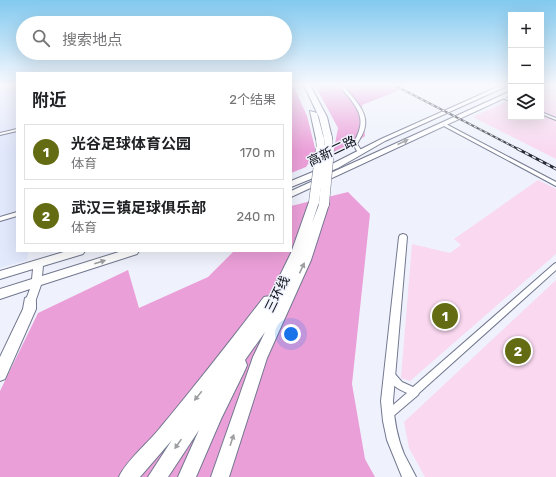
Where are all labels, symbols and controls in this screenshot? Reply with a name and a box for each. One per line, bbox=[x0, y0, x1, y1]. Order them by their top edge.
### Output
map controls bbox=[508, 12, 544, 120]
button: + bbox=[508, 12, 544, 48]
search box bbox=[16, 16, 292, 60]
icon: search bbox=[30, 27, 52, 49]
text: 搜索地点 bbox=[62, 31, 122, 49]
button: − bbox=[508, 48, 544, 84]
button: layers bbox=[508, 84, 544, 120]
text: 附近 bbox=[32, 90, 66, 110]
text: 2个结果 bbox=[229, 92, 276, 107]
street label: 高新二路 bbox=[305, 133, 359, 169]
text: 光谷足球体育公园 bbox=[71, 135, 191, 153]
one-way arrow bbox=[397, 139, 409, 145]
text: 1 bbox=[43, 145, 49, 160]
text: 170 m bbox=[240, 145, 275, 160]
text: 体育 bbox=[71, 156, 97, 171]
text: 武汉三镇足球俱乐部 bbox=[71, 199, 206, 217]
text: 2 bbox=[42, 209, 50, 224]
text: 240 m bbox=[236, 209, 275, 224]
text: 体育 bbox=[71, 220, 97, 235]
one-way arrow bbox=[94, 259, 106, 265]
one-way arrow bbox=[299, 262, 305, 273]
street label: 三环线 bbox=[262, 273, 292, 315]
pin: 1 bbox=[432, 301, 458, 331]
your location bbox=[281, 324, 301, 344]
pin: 2 bbox=[505, 336, 531, 366]
one-way arrow bbox=[193, 390, 202, 401]
one-way arrow bbox=[230, 434, 236, 446]
one-way arrow bbox=[174, 439, 182, 449]

